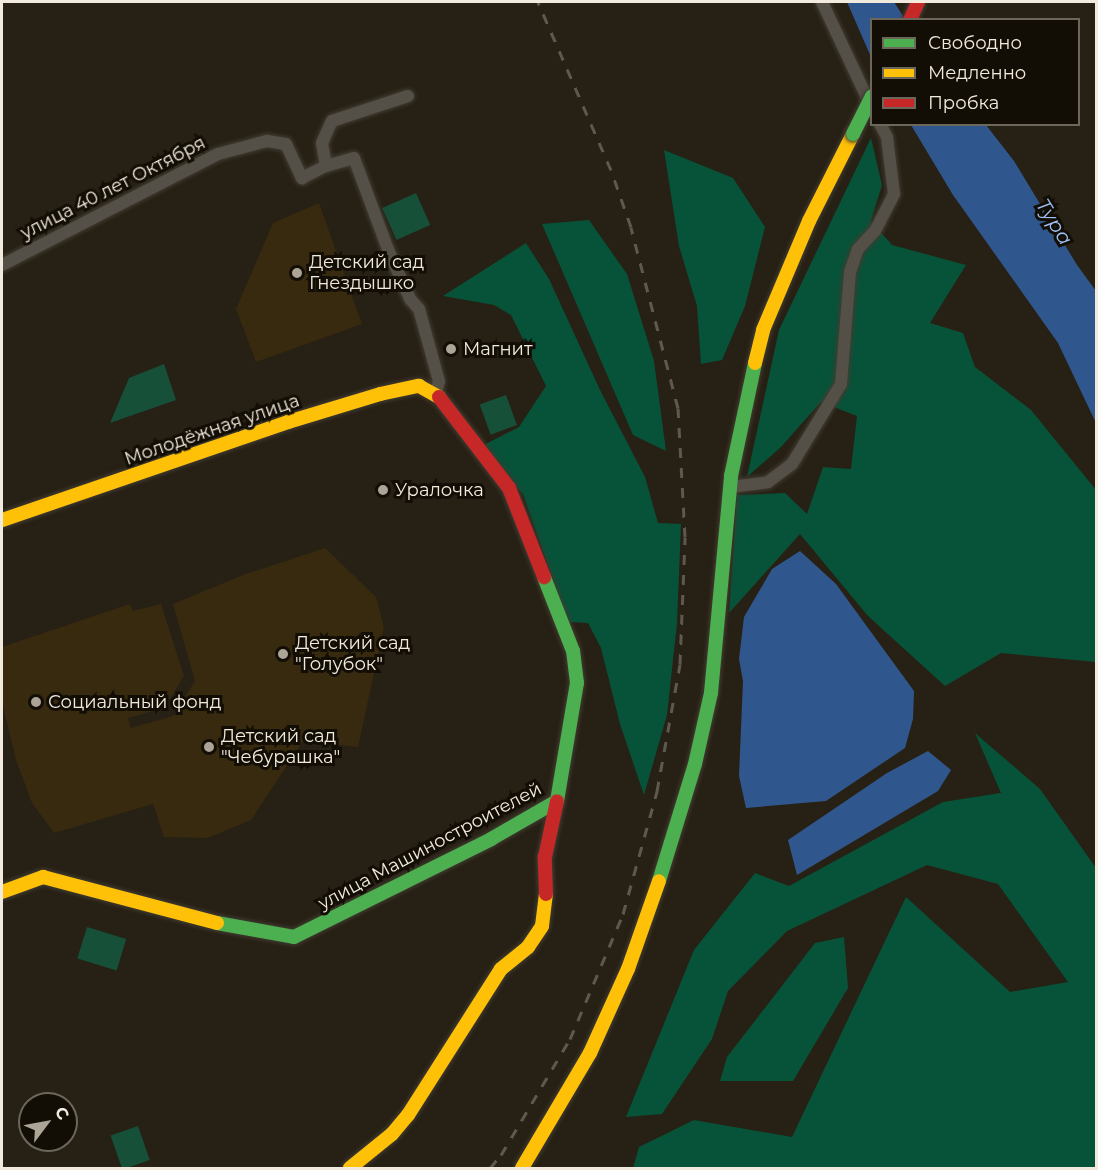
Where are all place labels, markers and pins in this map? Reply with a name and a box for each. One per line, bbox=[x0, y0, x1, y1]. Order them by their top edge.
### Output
place label: Детский сад Гнездышко bbox=[309, 252, 424, 294]
marker: Детский сад Гнездышко bbox=[290, 266, 304, 280]
place label: Магнит bbox=[463, 338, 532, 360]
marker: Магнит bbox=[444, 342, 458, 356]
place label: Уралочка bbox=[395, 479, 484, 501]
marker: Уралочка bbox=[376, 483, 390, 497]
place label: Детский сад "Голубок" bbox=[295, 633, 410, 676]
marker: Детский сад "Голубок" bbox=[276, 647, 290, 661]
place label: Социальный фонд bbox=[48, 691, 221, 713]
marker: Социальный фонд bbox=[29, 695, 43, 709]
place label: Детский сад "Чебурашка" bbox=[221, 726, 340, 768]
marker: Детский сад "Чебурашка" bbox=[202, 740, 216, 754]

